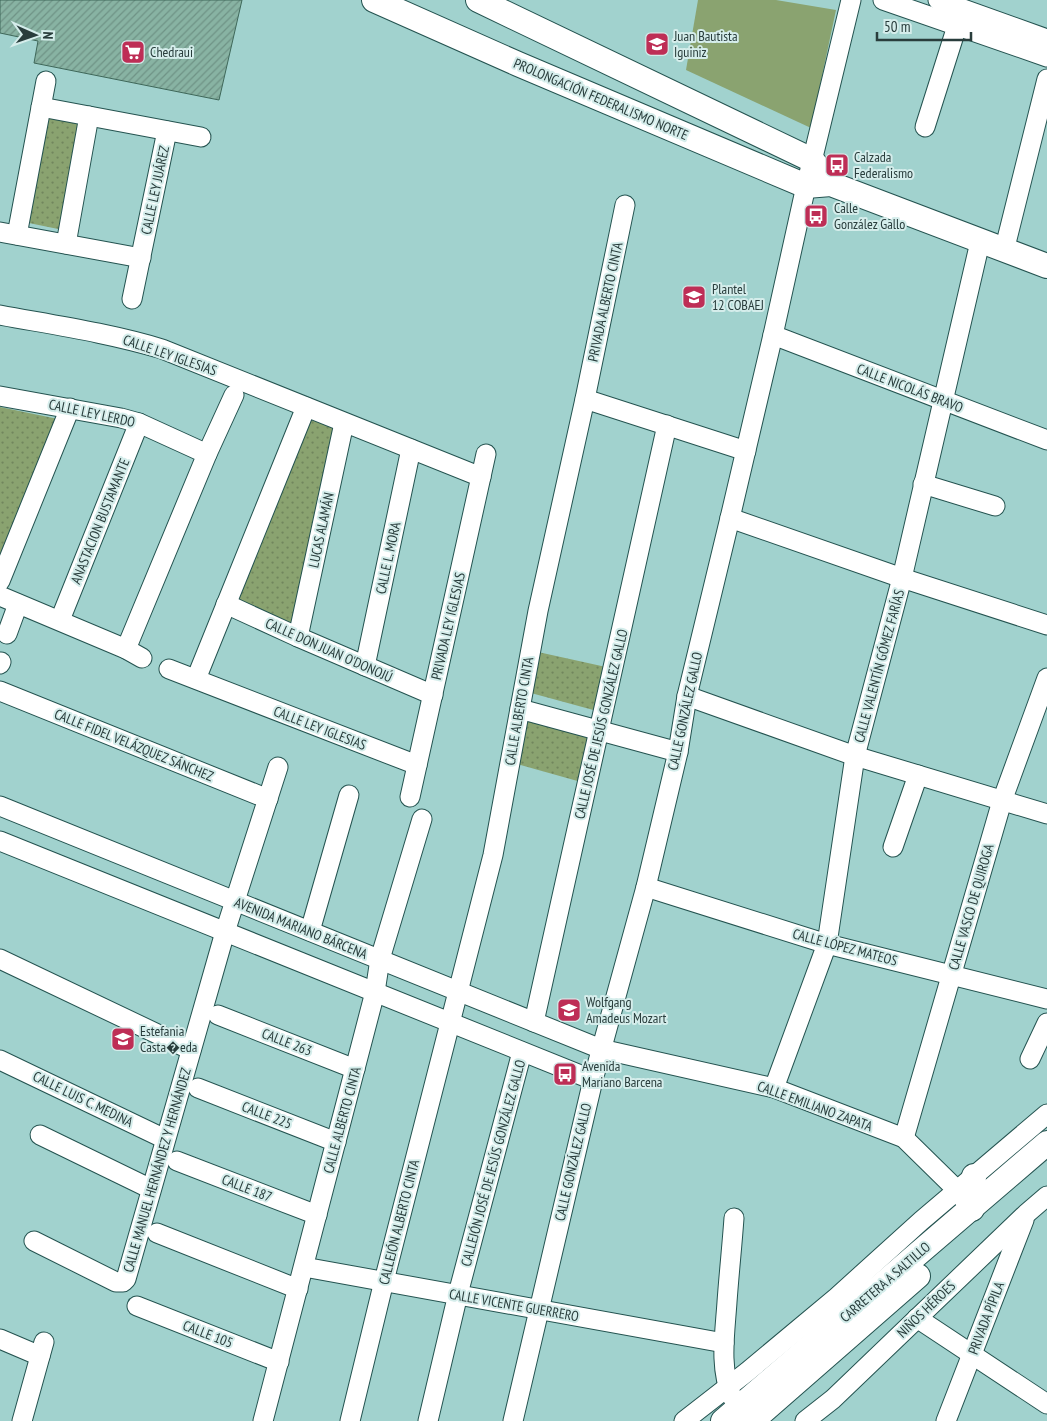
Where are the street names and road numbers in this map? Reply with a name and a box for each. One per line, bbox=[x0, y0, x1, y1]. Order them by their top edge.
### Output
street label: PROLONGACIÓN FEDERALISMO NORTE bbox=[511, 54, 691, 144]
street label: CALLE LEY JUÁREZ bbox=[137, 144, 173, 236]
street label: PRIVADA ALBERTO CINTA bbox=[584, 240, 627, 363]
street label: CALLE LEY IGLESIAS bbox=[121, 331, 219, 379]
street label: CALLE NICOLÁS BRAVO bbox=[854, 359, 966, 417]
street label: CALLE LEY LERDO bbox=[47, 395, 137, 431]
street label: ANASTACION BUSTAMANTE bbox=[67, 456, 133, 586]
street label: LUCAS ALAMÁN bbox=[304, 491, 338, 569]
street label: CALLE L. MORA bbox=[372, 520, 404, 596]
street label: PRIVADA LEY IGLESIAS bbox=[427, 571, 469, 681]
street label: CALLE VALENTÍN GÓMEZ FARÍAS bbox=[850, 587, 908, 745]
street label: CALLE DON JUAN O'DONOJÚ bbox=[263, 614, 395, 686]
street label: CALLE JOSÉ DE JESÚS GONZÁLEZ GALLO bbox=[570, 627, 632, 821]
street label: CALLE GONZÁLEZ GALLO bbox=[664, 650, 706, 772]
street label: CALLE ALBERTO CINTA bbox=[501, 655, 537, 767]
street label: CALLE LEY IGLESIAS bbox=[271, 702, 369, 754]
street label: CALLE FIDEL VELÁZQUEZ SÁNCHEZ bbox=[52, 705, 216, 785]
street label: CALLE VASCO DE QUIROGA bbox=[944, 842, 998, 972]
street label: AVENIDA MARIANO BÁRCENA bbox=[232, 893, 371, 963]
street label: CALLE LÓPEZ MATEOS bbox=[791, 924, 899, 970]
street label: CALLE 263 bbox=[259, 1024, 315, 1060]
street label: CALLEJÓN JOSÉ DE JESÚS GONZÁLEZ GALLO bbox=[457, 1057, 529, 1268]
street label: CALLE ALBERTO CINTA bbox=[319, 1064, 365, 1175]
street label: CALLE MANUEL HERNÁNDEZ Y HERNÁNDEZ bbox=[119, 1066, 195, 1274]
street label: CALLE LUIS C. MEDINA bbox=[30, 1067, 136, 1131]
street label: CALLE EMILIANO ZAPATA bbox=[755, 1077, 875, 1135]
street label: CALLE 225 bbox=[239, 1097, 295, 1133]
street label: CALLE GONZÁLEZ GALLO bbox=[551, 1101, 595, 1223]
street label: CALLEJÓN ALBERTO CINTA bbox=[375, 1157, 423, 1286]
street label: CALLE 187 bbox=[219, 1170, 275, 1206]
street label: CARRETERA A SALTILLO bbox=[836, 1238, 934, 1326]
street label: NIÑOS HÉROES bbox=[893, 1277, 959, 1341]
street label: PRIVADA PÍPILA bbox=[964, 1279, 1008, 1357]
street label: CALLE VICENTE GUERRERO bbox=[448, 1285, 581, 1325]
street label: CALLE 105 bbox=[180, 1316, 236, 1352]

